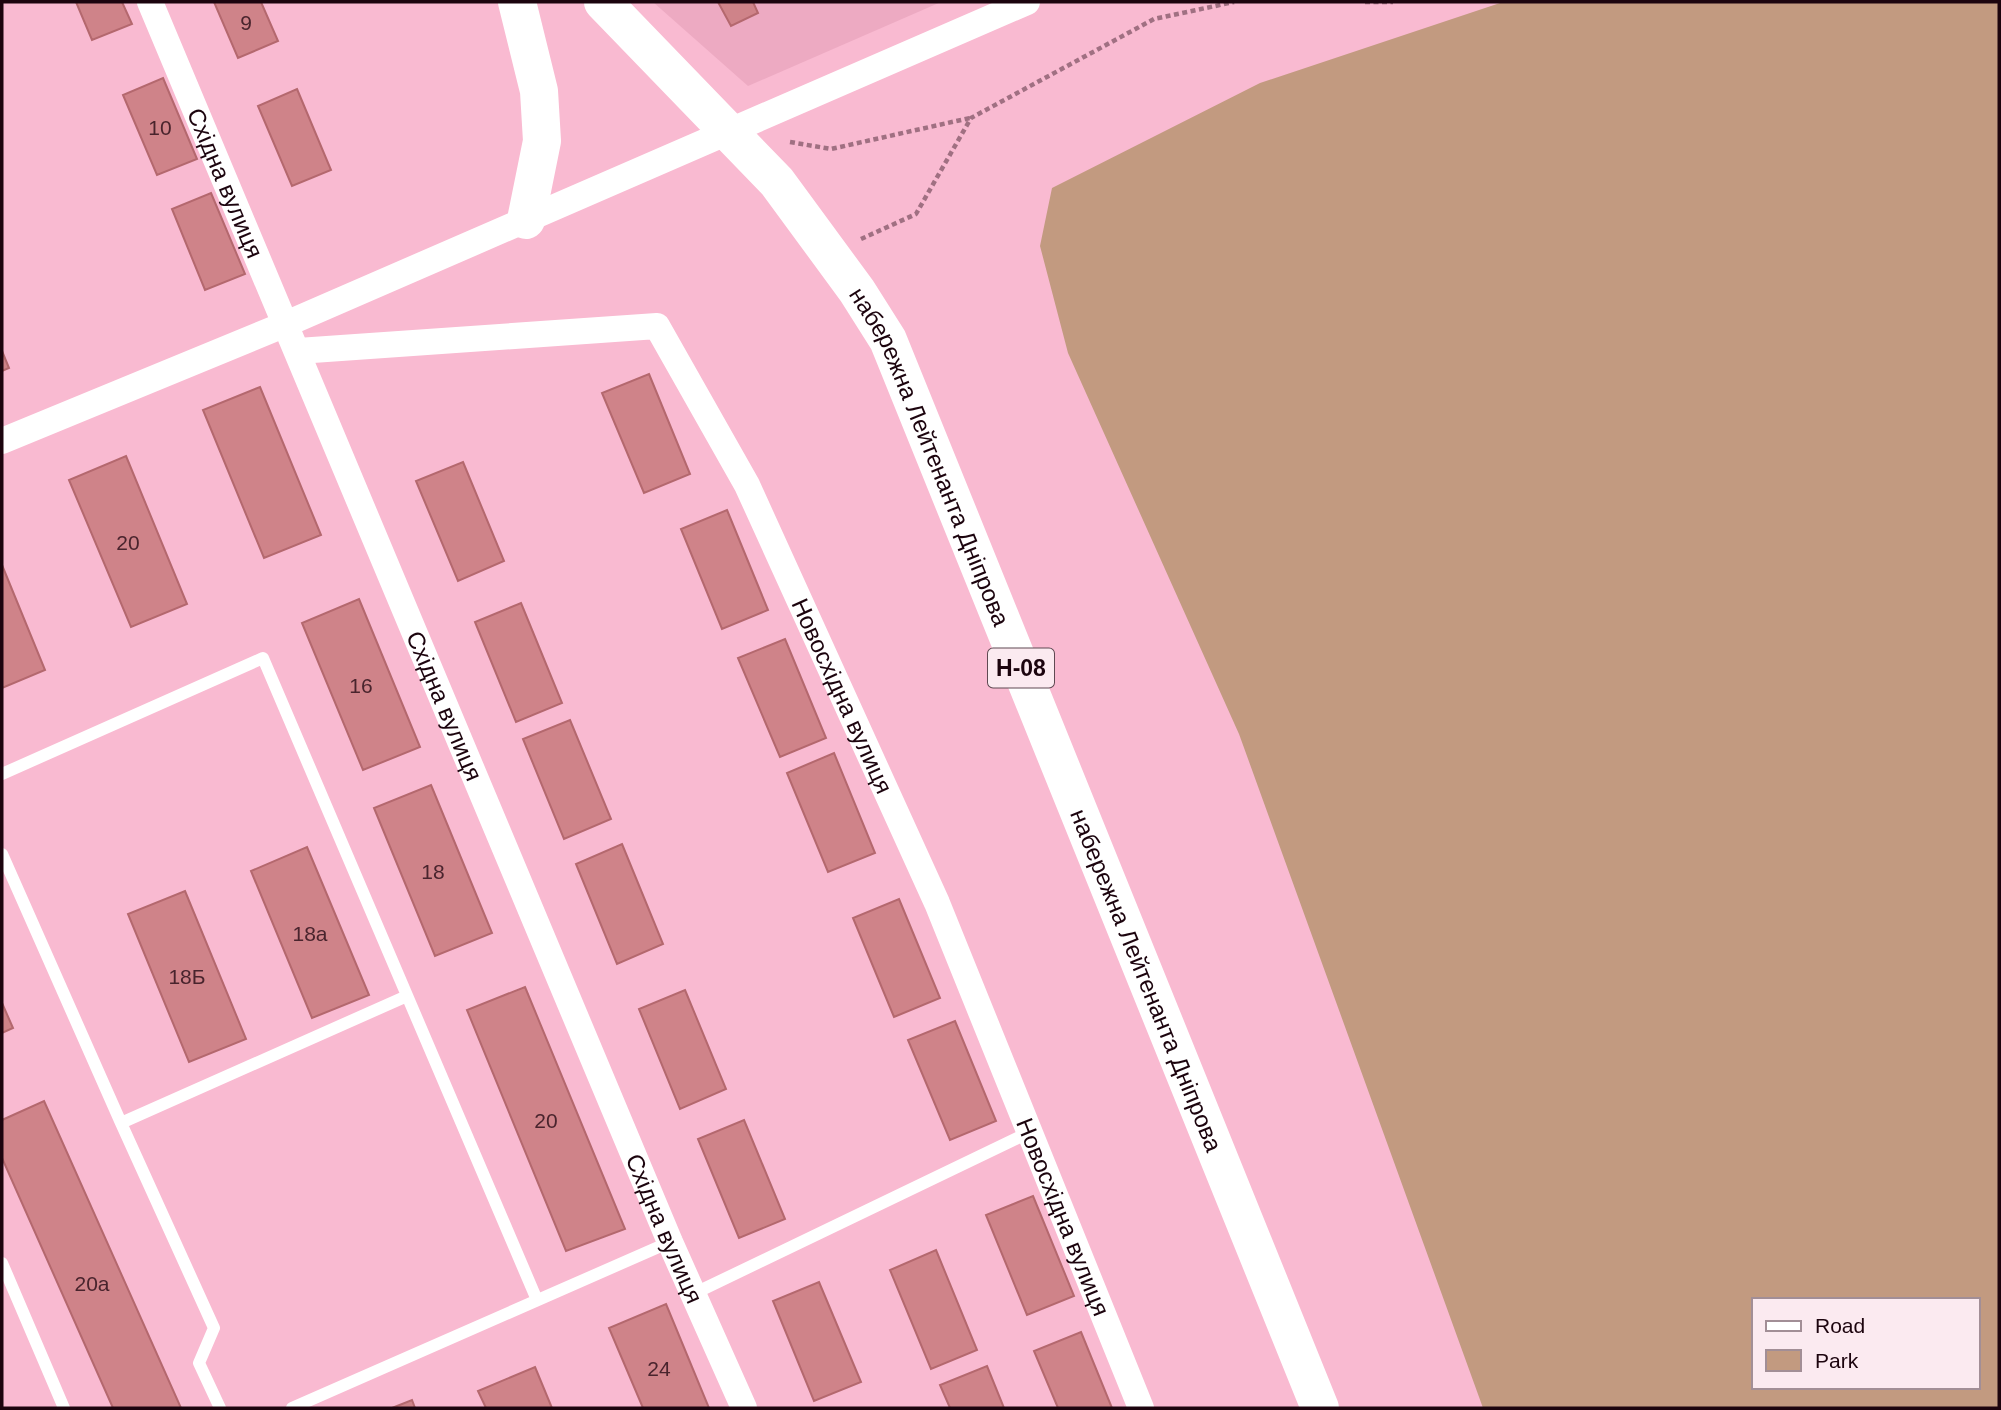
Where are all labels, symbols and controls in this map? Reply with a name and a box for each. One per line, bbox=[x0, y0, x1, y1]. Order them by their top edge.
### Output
house number: 9 bbox=[240, 11, 252, 34]
street label: Східна вулиця bbox=[182, 104, 269, 262]
house number: 10 bbox=[148, 116, 172, 139]
street label: набережна Лейтенанта Дніпрова bbox=[844, 282, 1016, 630]
house number: 20 bbox=[116, 531, 140, 554]
street label: Новосхідна вулиця bbox=[787, 594, 899, 797]
street label: Східна вулиця bbox=[402, 627, 488, 785]
road number: Н-08 bbox=[988, 648, 1054, 688]
house number: 16 bbox=[349, 674, 373, 697]
street label: набережна Лейтенанта Дніпрова bbox=[1066, 805, 1228, 1156]
house number: 18 bbox=[421, 860, 445, 883]
house number: 18а bbox=[292, 922, 328, 945]
house number: 18Б bbox=[168, 965, 206, 988]
house number: 20 bbox=[534, 1109, 558, 1132]
street label: Новосхідна вулиця bbox=[1012, 1114, 1116, 1320]
street label: Східна вулиця bbox=[621, 1150, 709, 1307]
house number: 20а bbox=[74, 1272, 110, 1295]
legend bbox=[1752, 1298, 1980, 1389]
text: Road bbox=[1815, 1314, 1865, 1337]
text: Park bbox=[1815, 1349, 1859, 1372]
house number: 24 bbox=[647, 1357, 671, 1380]

